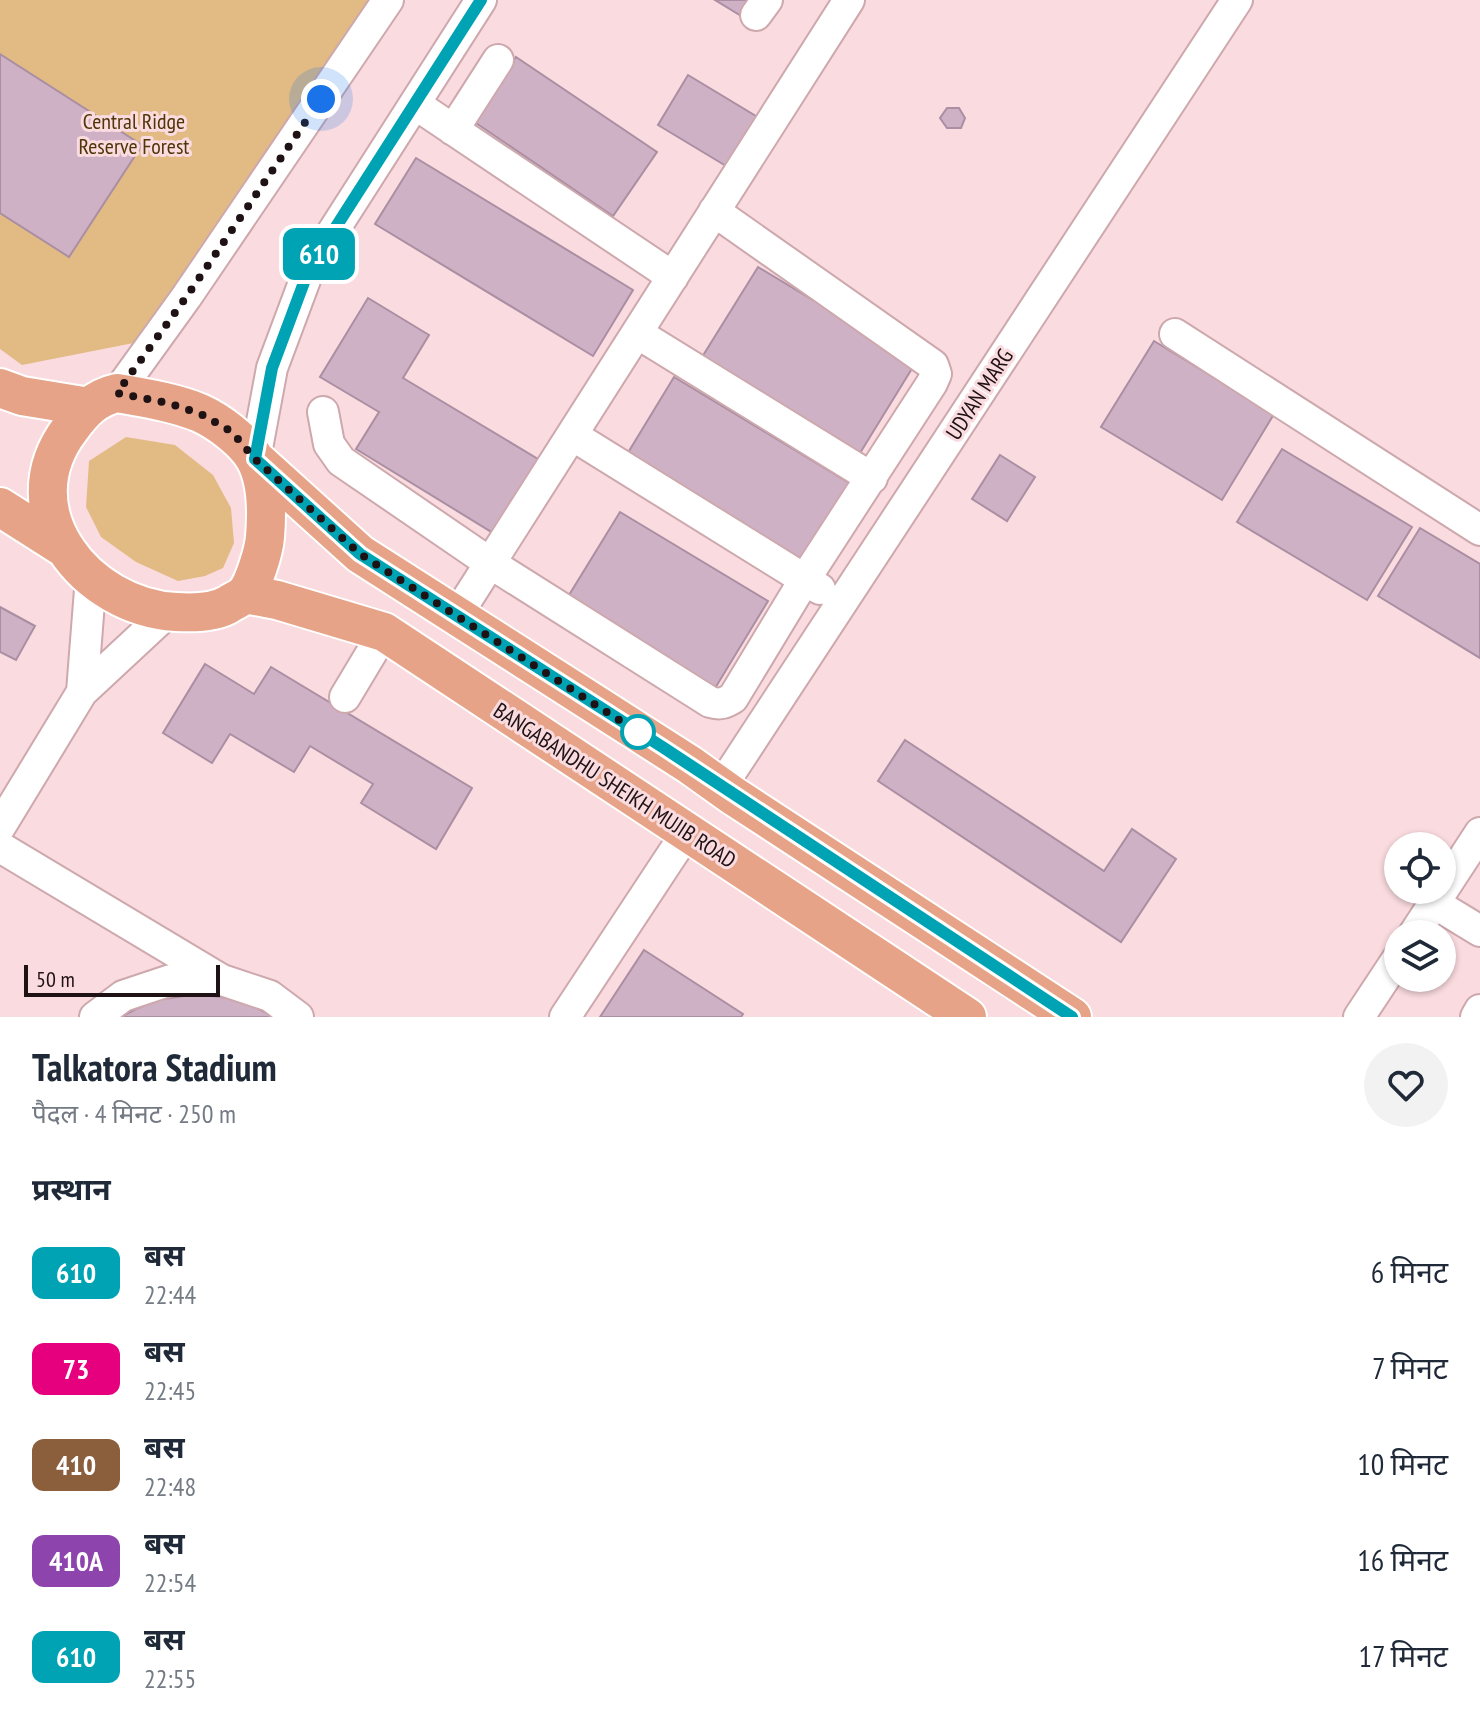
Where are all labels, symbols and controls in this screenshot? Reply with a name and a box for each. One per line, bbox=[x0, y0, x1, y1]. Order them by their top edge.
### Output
your location bbox=[301, 79, 341, 119]
park label: Central Ridge Reserve Forest bbox=[79, 107, 189, 160]
line badge: 610 bbox=[273, 228, 365, 280]
text: 610 bbox=[299, 235, 339, 272]
street label: UDYAN MARG bbox=[939, 343, 1019, 445]
street label: BANGABANDHU SHEIKH MUJIB ROAD bbox=[489, 696, 741, 874]
unlabelled marker bbox=[621, 715, 655, 749]
map controls bbox=[1384, 832, 1456, 992]
button: locate bbox=[1384, 832, 1456, 904]
button: layers bbox=[1384, 920, 1456, 992]
scale bar bbox=[24, 961, 220, 997]
text: 50 m bbox=[36, 965, 75, 993]
text: Talkatora Stadium bbox=[32, 1042, 277, 1091]
button: heart bbox=[1364, 1043, 1448, 1127]
text: पैदल · 4 मिनट · 250 m bbox=[32, 1097, 236, 1130]
text: प्रस्थान bbox=[32, 1169, 111, 1208]
text: बस bbox=[144, 1235, 185, 1274]
text: 6 मिनट bbox=[1371, 1252, 1448, 1291]
text: 610 bbox=[56, 1254, 96, 1291]
text: 22:44 bbox=[144, 1278, 196, 1311]
text: बस bbox=[144, 1331, 185, 1370]
text: 7 मिनट bbox=[1372, 1348, 1448, 1387]
text: 73 bbox=[63, 1350, 89, 1387]
text: 22:45 bbox=[144, 1374, 196, 1407]
text: बस bbox=[144, 1427, 185, 1466]
text: 10 मिनट bbox=[1357, 1444, 1448, 1483]
text: 410 bbox=[56, 1446, 96, 1483]
text: 22:48 bbox=[144, 1470, 196, 1503]
text: बस bbox=[144, 1523, 185, 1562]
text: 16 मिनट bbox=[1357, 1540, 1448, 1579]
text: 410A bbox=[49, 1542, 103, 1579]
text: 22:54 bbox=[144, 1566, 196, 1599]
text: बस bbox=[144, 1619, 185, 1658]
text: 17 मिनट bbox=[1358, 1636, 1448, 1675]
text: 610 bbox=[56, 1638, 96, 1675]
text: 22:55 bbox=[144, 1662, 196, 1695]

